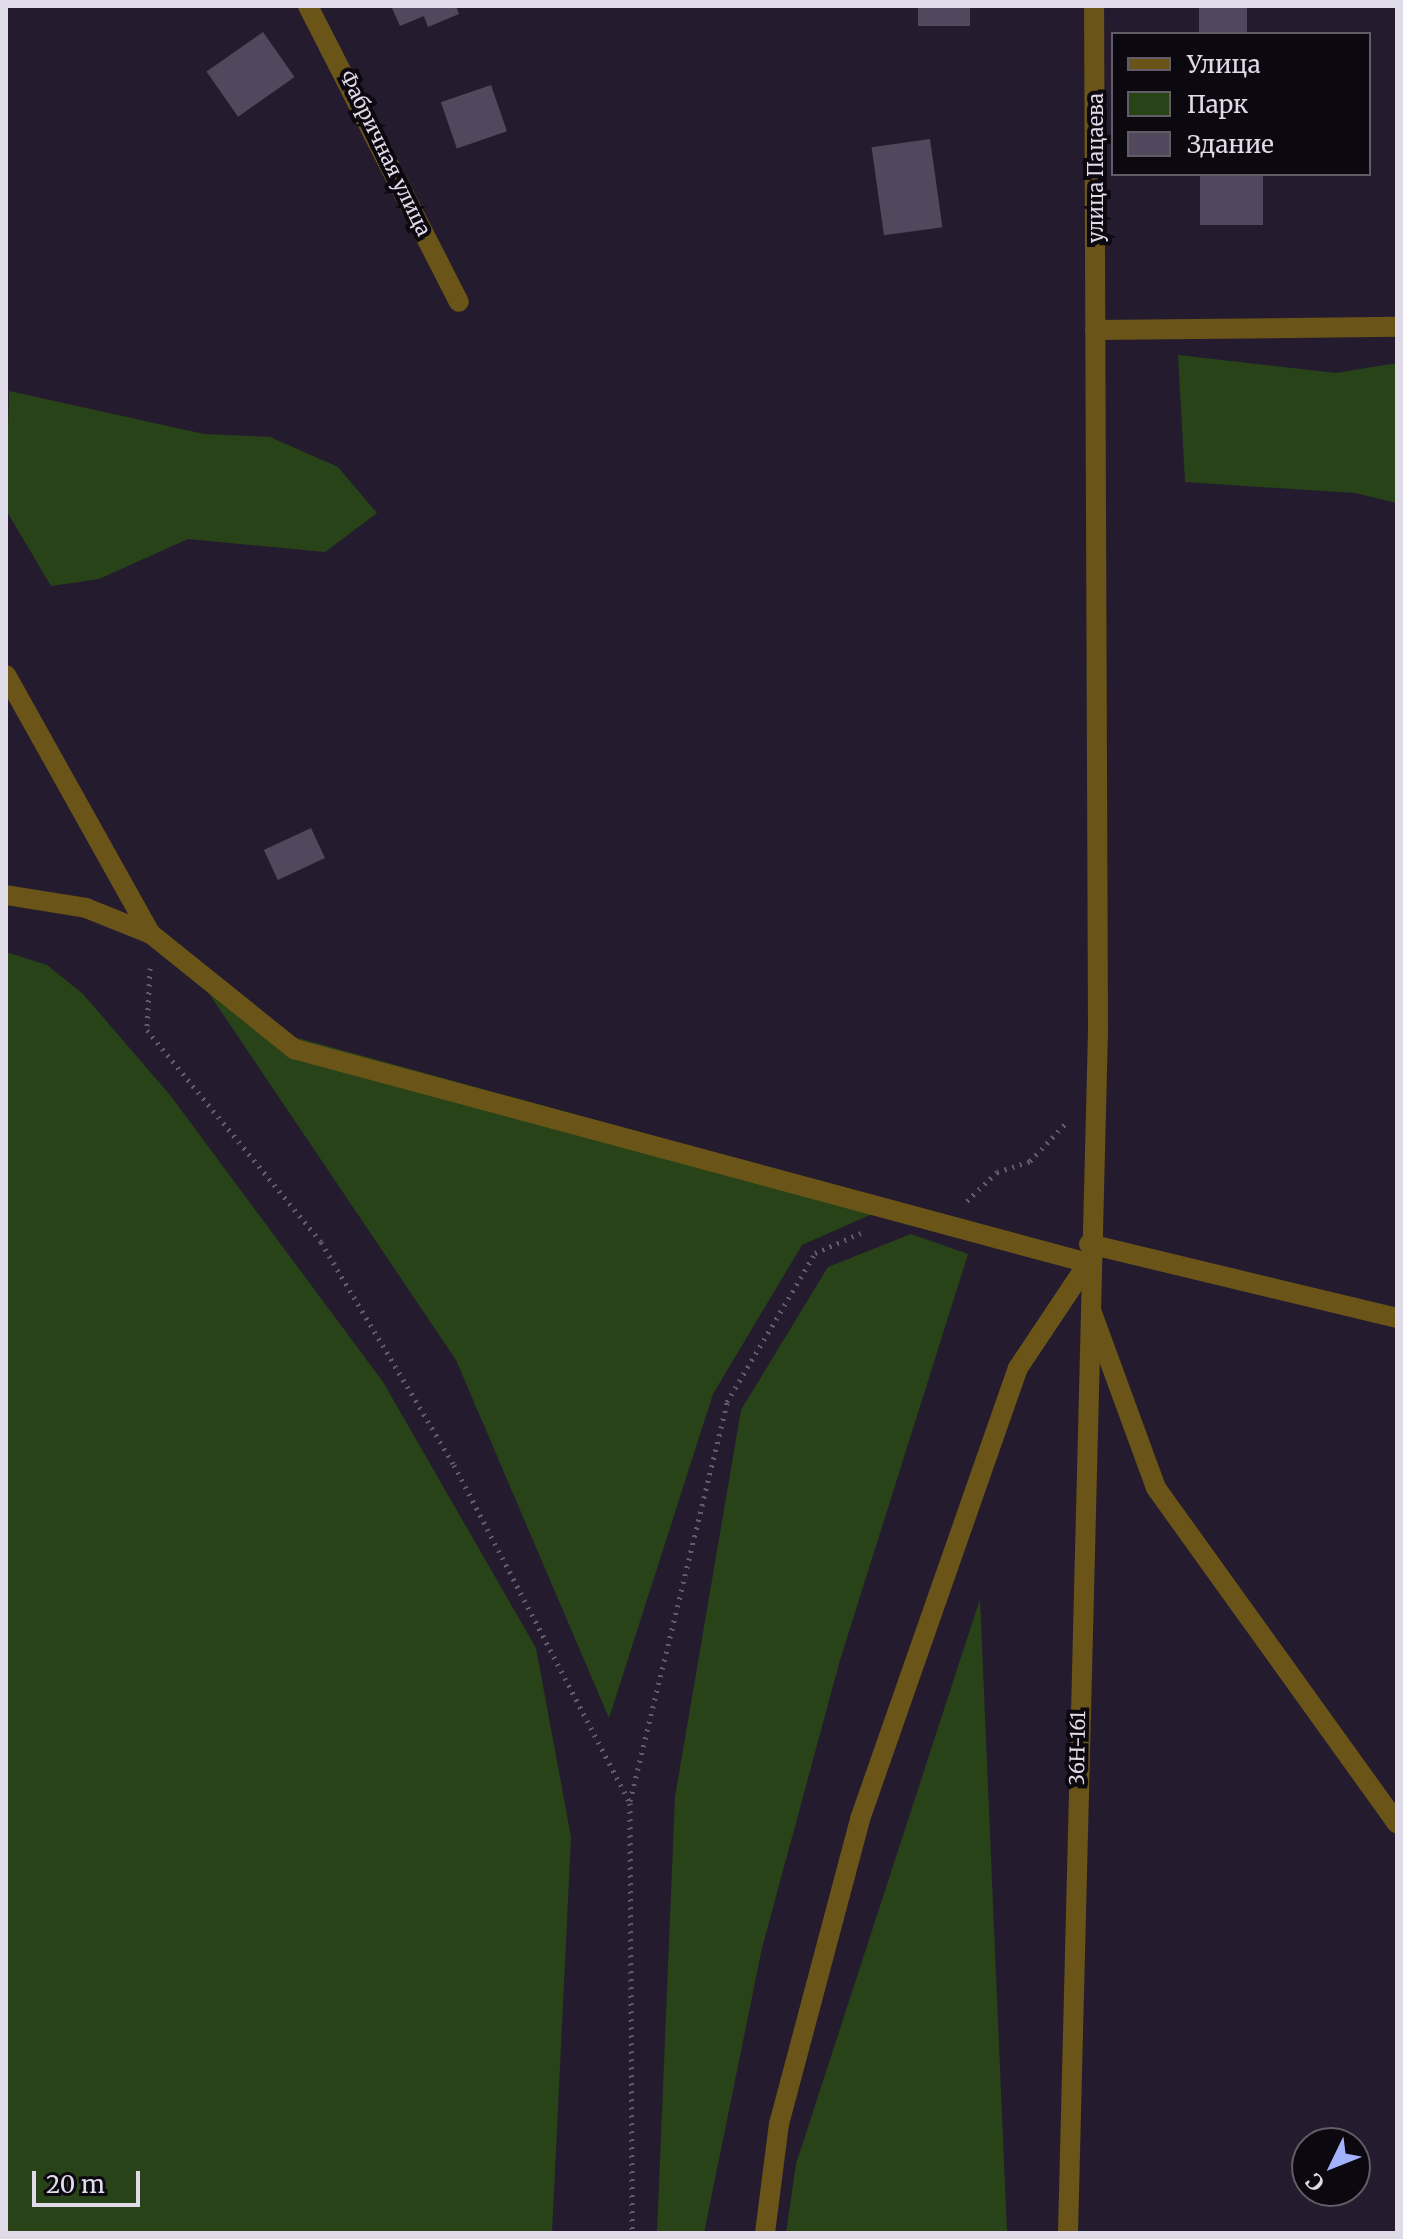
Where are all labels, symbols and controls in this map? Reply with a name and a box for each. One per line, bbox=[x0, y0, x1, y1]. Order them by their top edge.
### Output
legend bbox=[1111, 32, 1371, 176]
text: Улица bbox=[1187, 49, 1261, 80]
street label: Фабричная улица bbox=[336, 66, 436, 240]
text: Парк bbox=[1187, 89, 1248, 120]
street label: улица Пацаева bbox=[1083, 93, 1107, 243]
text: Здание bbox=[1187, 129, 1274, 160]
street label: 36Н-161 bbox=[1064, 1711, 1090, 1785]
north arrow bbox=[1291, 2127, 1371, 2207]
scale bar bbox=[36, 2155, 144, 2205]
text: С bbox=[1300, 2167, 1330, 2197]
text: 20 m bbox=[46, 2169, 105, 2200]

